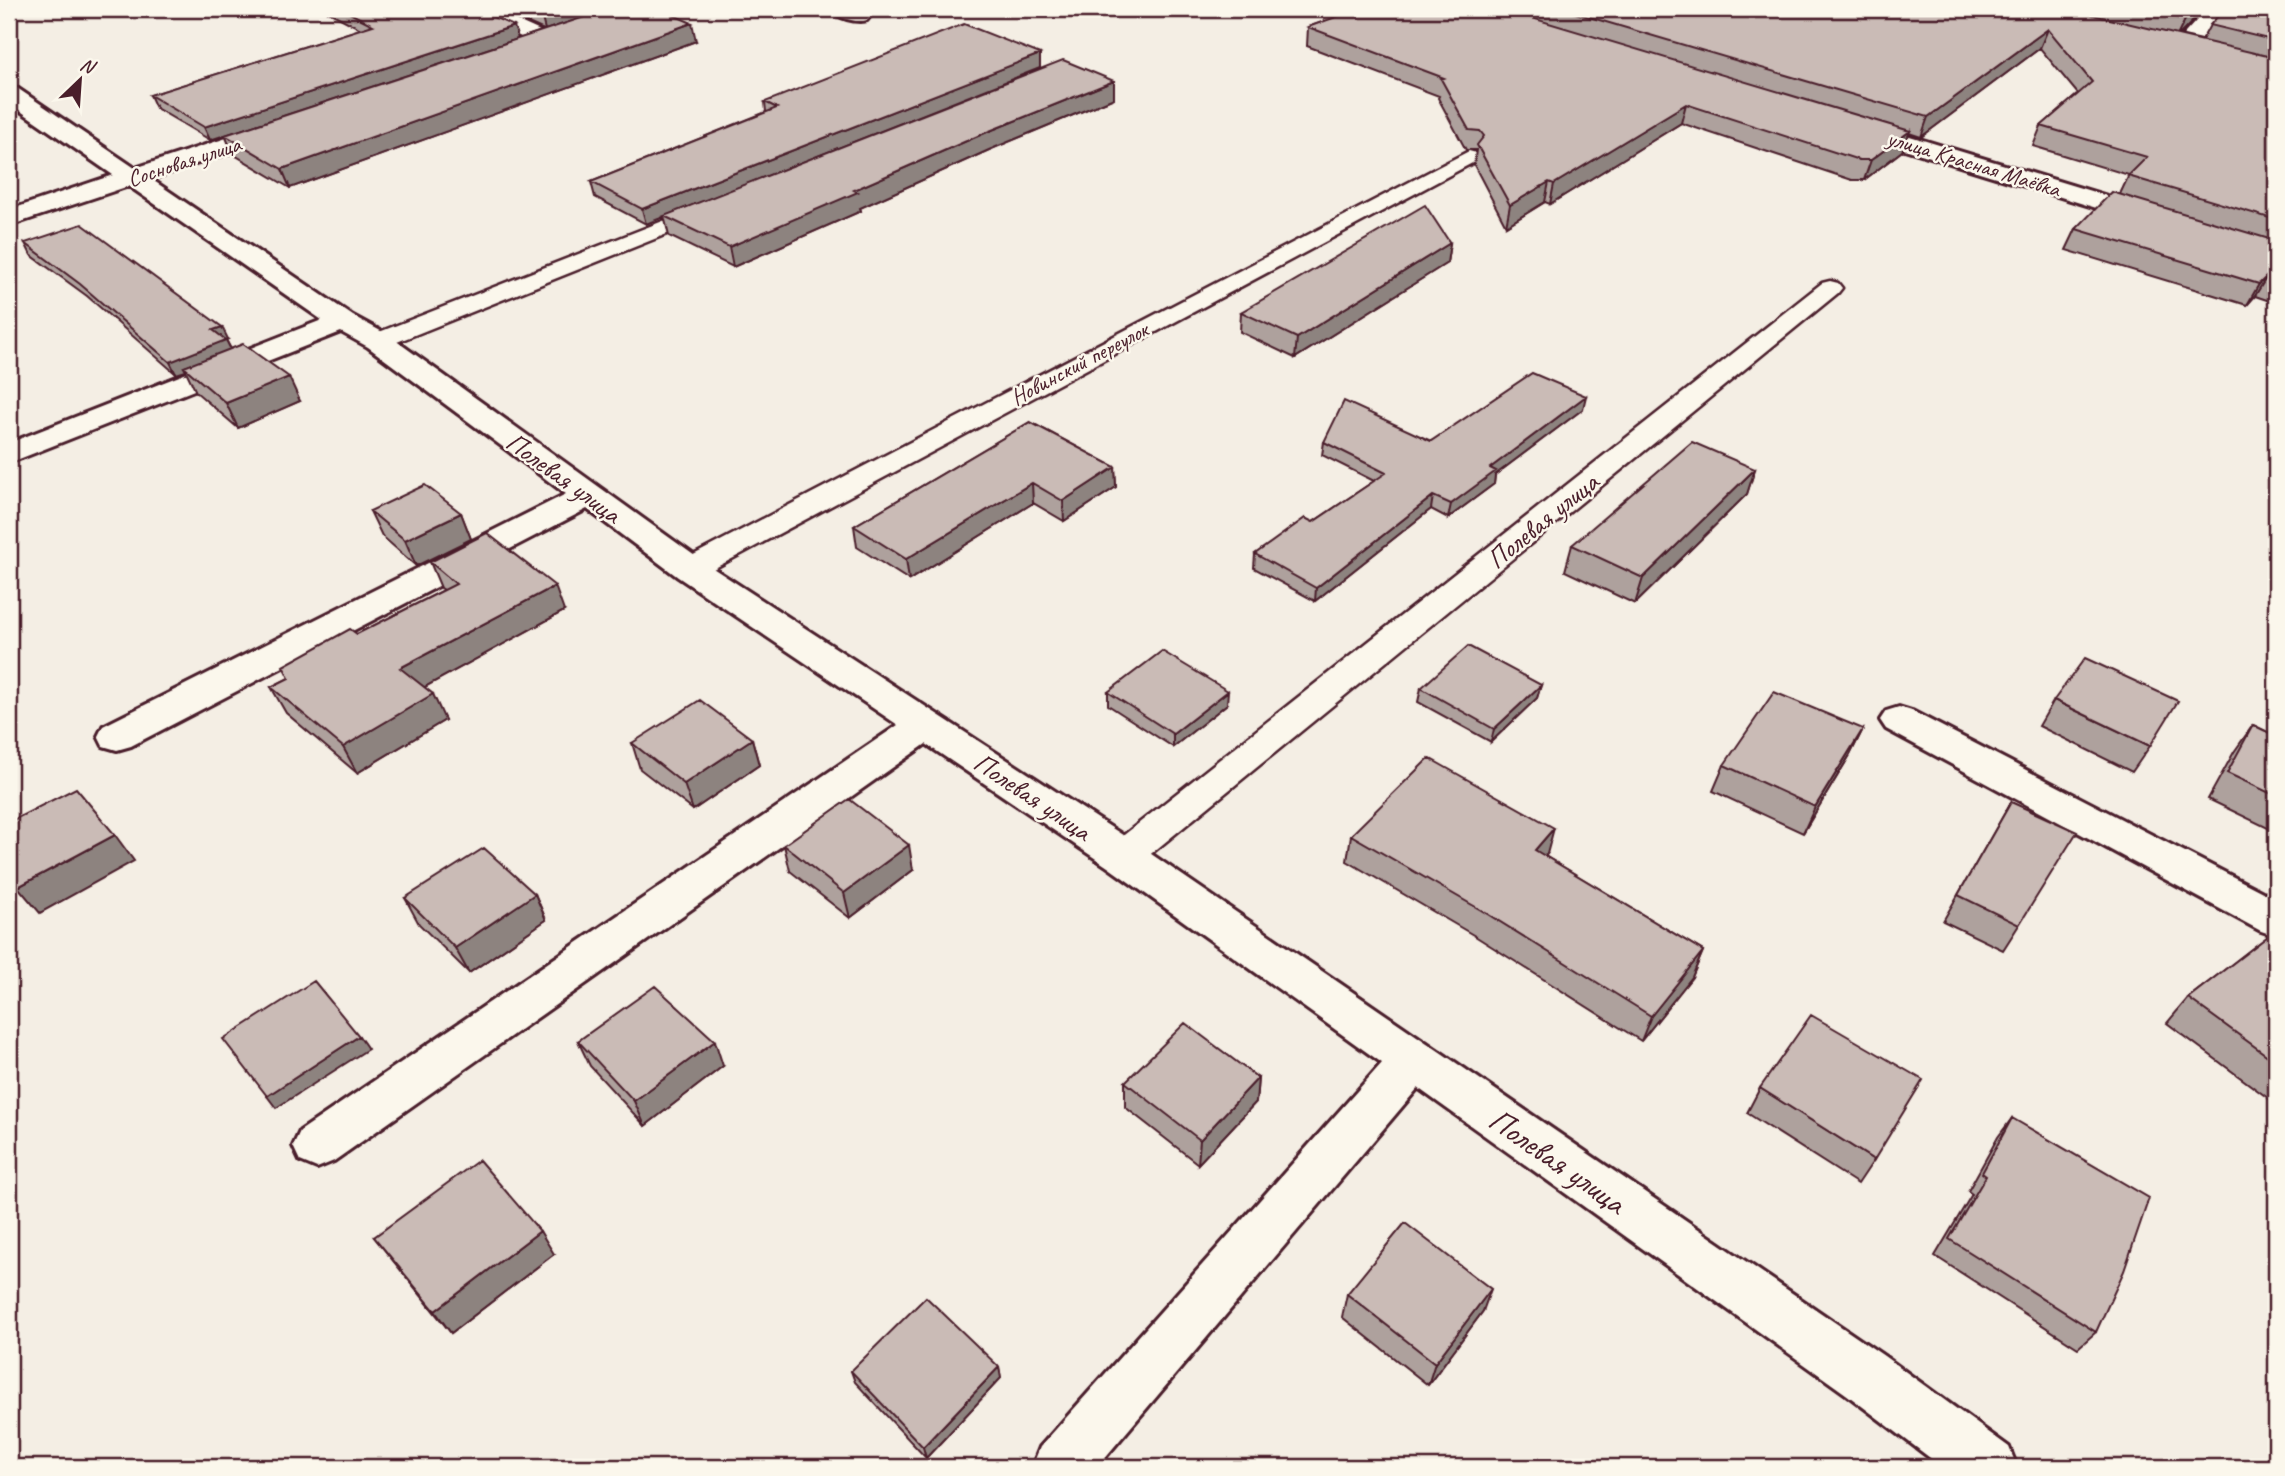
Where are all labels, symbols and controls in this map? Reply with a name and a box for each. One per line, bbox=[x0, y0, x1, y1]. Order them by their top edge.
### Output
north arrow bbox=[46, 46, 116, 116]
text: N bbox=[76, 52, 100, 80]
street label: улица Красная Маёвка bbox=[1882, 123, 2066, 204]
street label: Сосновая улица bbox=[124, 129, 246, 193]
street label: Новинский переулок bbox=[1005, 314, 1155, 412]
street label: Полевая улица bbox=[499, 424, 630, 532]
street label: Полевая улица bbox=[1479, 463, 1607, 576]
street label: Полевая улица bbox=[967, 744, 1100, 849]
street label: Полевая улица bbox=[1481, 1098, 1636, 1225]

